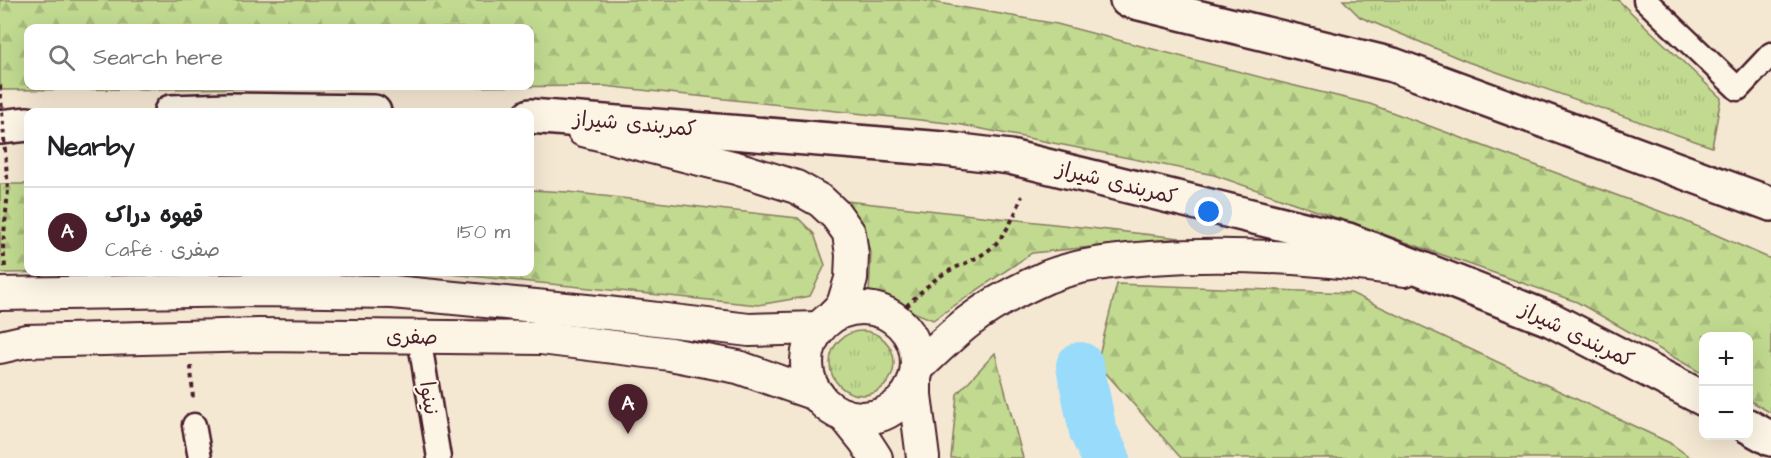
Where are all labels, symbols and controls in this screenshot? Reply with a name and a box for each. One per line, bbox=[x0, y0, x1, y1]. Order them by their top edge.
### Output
search box bbox=[24, 24, 534, 90]
icon: search bbox=[45, 41, 78, 74]
text: Search here bbox=[93, 42, 223, 73]
street label: کمربندی شیراز bbox=[570, 104, 698, 144]
text: Nearby bbox=[48, 129, 135, 165]
street label: کمربندی شیراز bbox=[1052, 154, 1180, 212]
your location bbox=[1194, 197, 1223, 226]
text: قهوه دراک bbox=[105, 200, 203, 231]
text: A bbox=[61, 218, 74, 246]
text: 150 m bbox=[457, 218, 510, 246]
text: Café · صفری bbox=[105, 236, 220, 264]
street label: کمربندی شیراز bbox=[1513, 294, 1639, 375]
street label: صفری bbox=[386, 322, 438, 352]
map controls bbox=[1699, 332, 1753, 440]
button: + bbox=[1699, 332, 1753, 386]
street label: نینوا bbox=[412, 379, 446, 417]
pin: A bbox=[608, 384, 648, 434]
button: − bbox=[1699, 386, 1753, 440]

